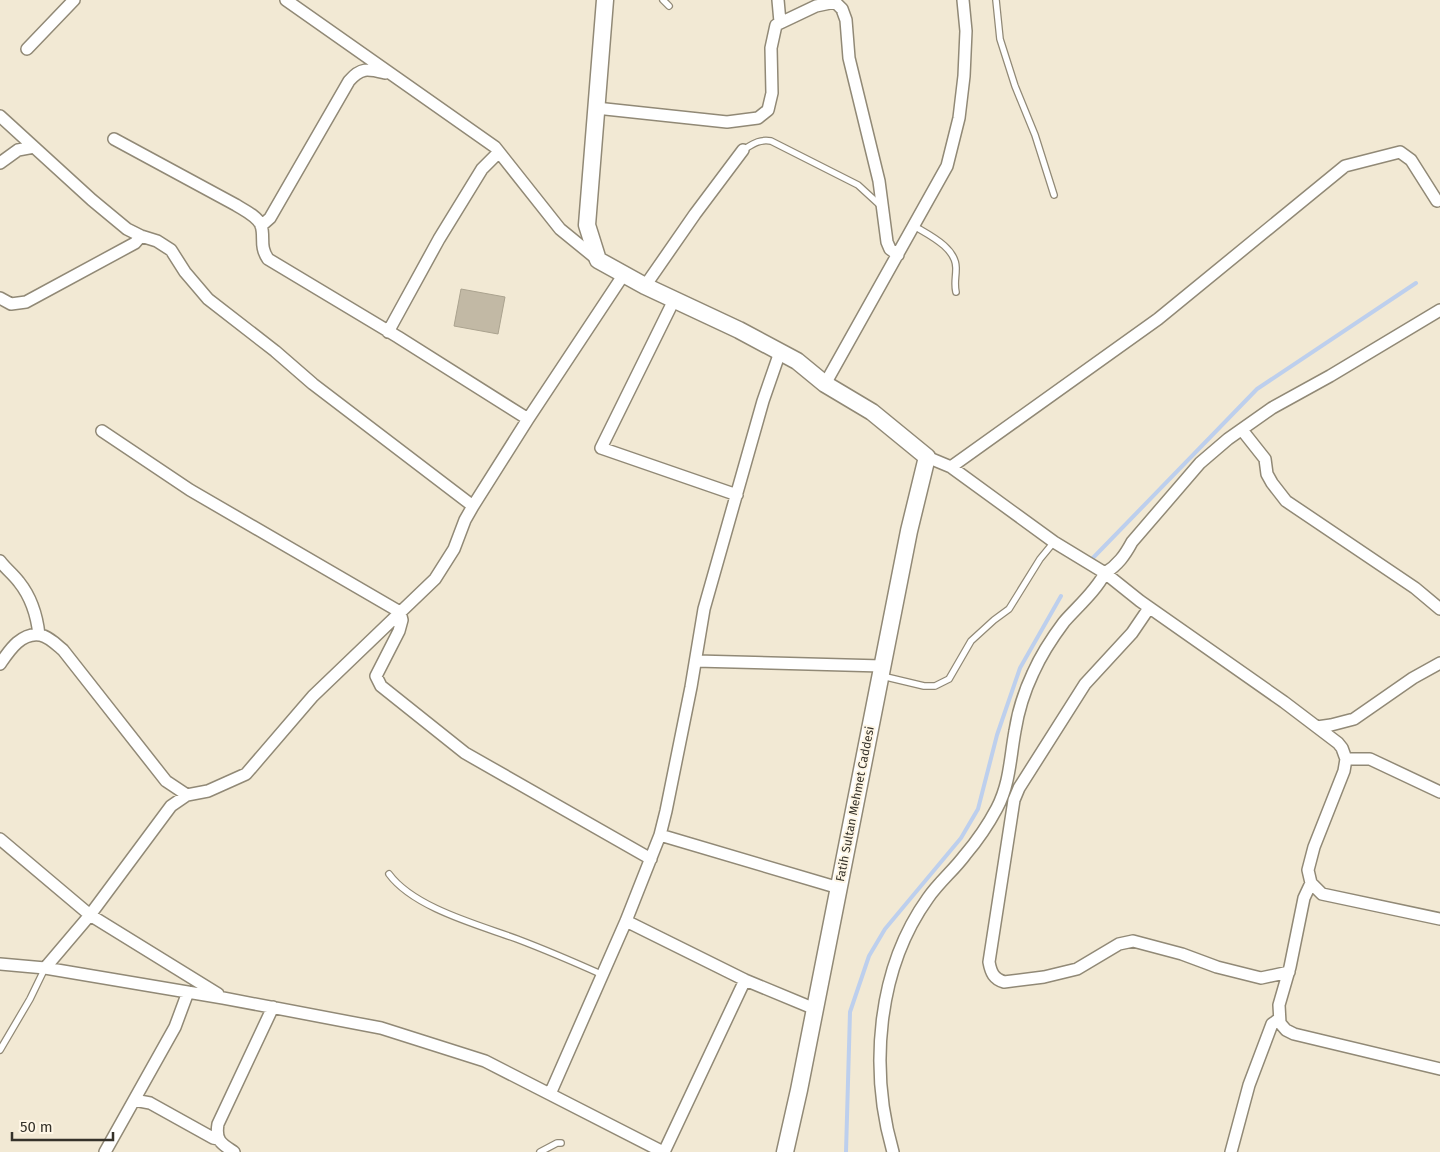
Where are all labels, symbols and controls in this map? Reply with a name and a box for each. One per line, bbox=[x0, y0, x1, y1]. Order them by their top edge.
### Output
street label: Fatih Sultan Mehmet Caddesi bbox=[833, 725, 877, 883]
scale bar bbox=[12, 1110, 114, 1142]
text: 50 m bbox=[20, 1118, 53, 1136]

